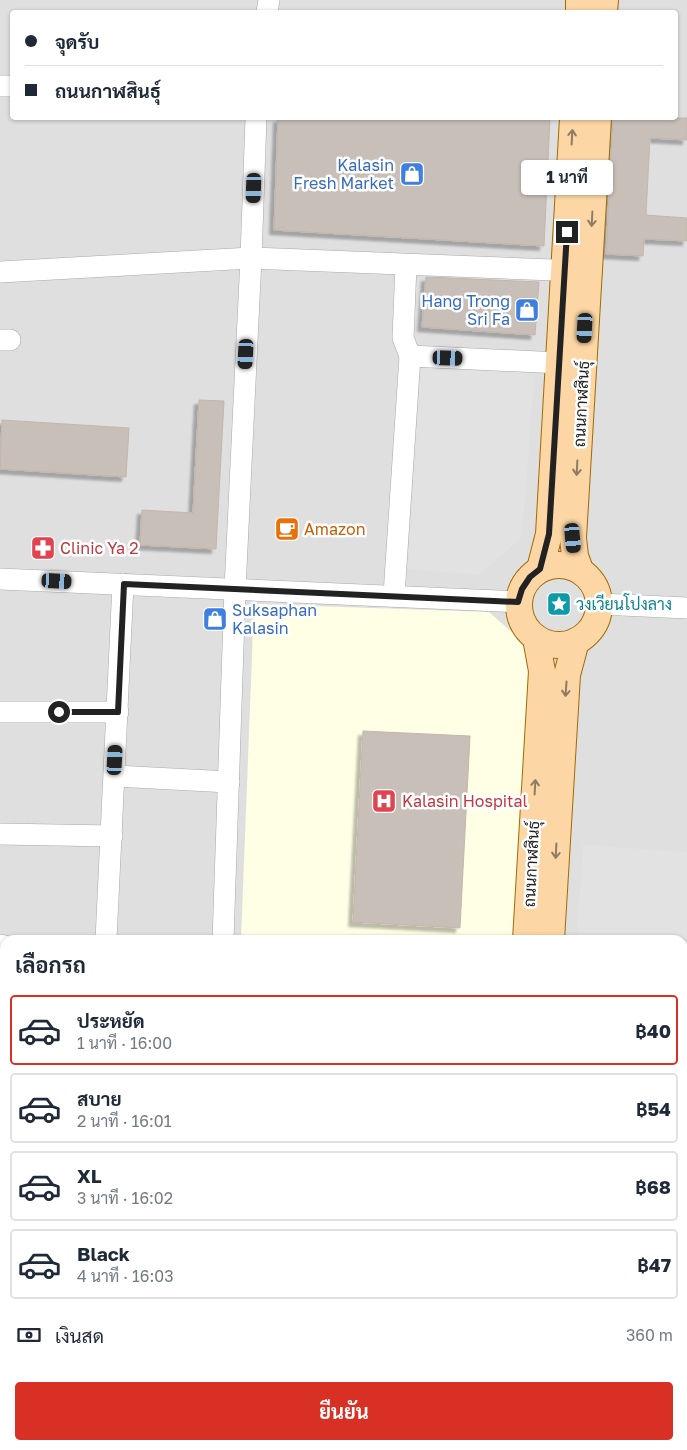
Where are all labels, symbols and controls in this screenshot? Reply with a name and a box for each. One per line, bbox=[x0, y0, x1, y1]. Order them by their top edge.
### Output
text: จุดรับ bbox=[55, 30, 99, 53]
text: ถนนกาฬสินธุ์ bbox=[55, 79, 161, 102]
one-way arrow bbox=[567, 129, 576, 145]
place label: Kalasin Fresh Market bbox=[293, 155, 394, 193]
callout: 1 นาที bbox=[521, 160, 613, 194]
shop icon: Kalasin Fresh Market bbox=[399, 161, 425, 187]
text: 1 นาที bbox=[546, 167, 588, 187]
car bbox=[245, 173, 262, 203]
one-way arrow bbox=[587, 210, 596, 226]
route end bbox=[556, 221, 578, 243]
place label: Hang Trong Sri Fa bbox=[421, 291, 510, 329]
shop icon: Hang Trong Sri Fa bbox=[514, 297, 540, 323]
car bbox=[576, 313, 593, 343]
car bbox=[237, 339, 254, 369]
car bbox=[432, 350, 463, 366]
street label: ถนนกาฬสินธุ์ bbox=[567, 360, 595, 448]
one-way arrow bbox=[573, 460, 582, 476]
cafe icon: Amazon bbox=[274, 516, 300, 542]
place label: Amazon bbox=[304, 519, 366, 539]
car bbox=[564, 522, 581, 554]
pharmacy icon: Clinic Ya 2 bbox=[30, 535, 56, 561]
place label: Clinic Ya 2 bbox=[60, 538, 138, 558]
car bbox=[41, 573, 72, 589]
place icon: วงเวียนโปงลาง bbox=[546, 591, 572, 617]
place label: วงเวียนโปงลาง bbox=[576, 593, 672, 614]
place label: Suksaphan Kalasin bbox=[232, 600, 317, 638]
shop icon: Suksaphan Kalasin bbox=[202, 606, 228, 632]
one-way arrow bbox=[562, 681, 571, 697]
route start bbox=[48, 701, 70, 723]
car bbox=[106, 745, 123, 775]
one-way arrow bbox=[531, 779, 540, 795]
hospital icon: Kalasin Hospital bbox=[371, 788, 397, 814]
place label: Kalasin Hospital bbox=[402, 791, 528, 811]
street label: ถนนกาฬสินธุ์ bbox=[517, 820, 545, 908]
one-way arrow bbox=[551, 843, 561, 859]
text: เลือกรถ bbox=[15, 951, 86, 978]
icon: car bbox=[17, 1008, 62, 1053]
text: ประหยัด bbox=[77, 1009, 145, 1032]
text: ฿40 bbox=[635, 1019, 671, 1042]
text: 1 นาที · 16:00 bbox=[77, 1033, 172, 1053]
icon: car bbox=[17, 1086, 62, 1131]
text: สบาย bbox=[77, 1087, 122, 1110]
text: ฿54 bbox=[636, 1097, 671, 1120]
text: 2 นาที · 16:01 bbox=[77, 1111, 171, 1131]
icon: car bbox=[17, 1164, 62, 1209]
text: XL bbox=[77, 1164, 102, 1187]
text: ฿68 bbox=[635, 1175, 671, 1198]
text: 3 นาที · 16:02 bbox=[77, 1188, 173, 1208]
icon: car bbox=[17, 1242, 62, 1287]
text: Black bbox=[77, 1242, 130, 1265]
text: ฿47 bbox=[637, 1253, 671, 1276]
text: 4 นาที · 16:03 bbox=[77, 1266, 174, 1286]
icon: cash bbox=[15, 1321, 43, 1349]
text: เงินสด bbox=[55, 1324, 104, 1347]
text: 360 m bbox=[626, 1325, 673, 1345]
button: ยืนยัน bbox=[15, 1382, 673, 1440]

